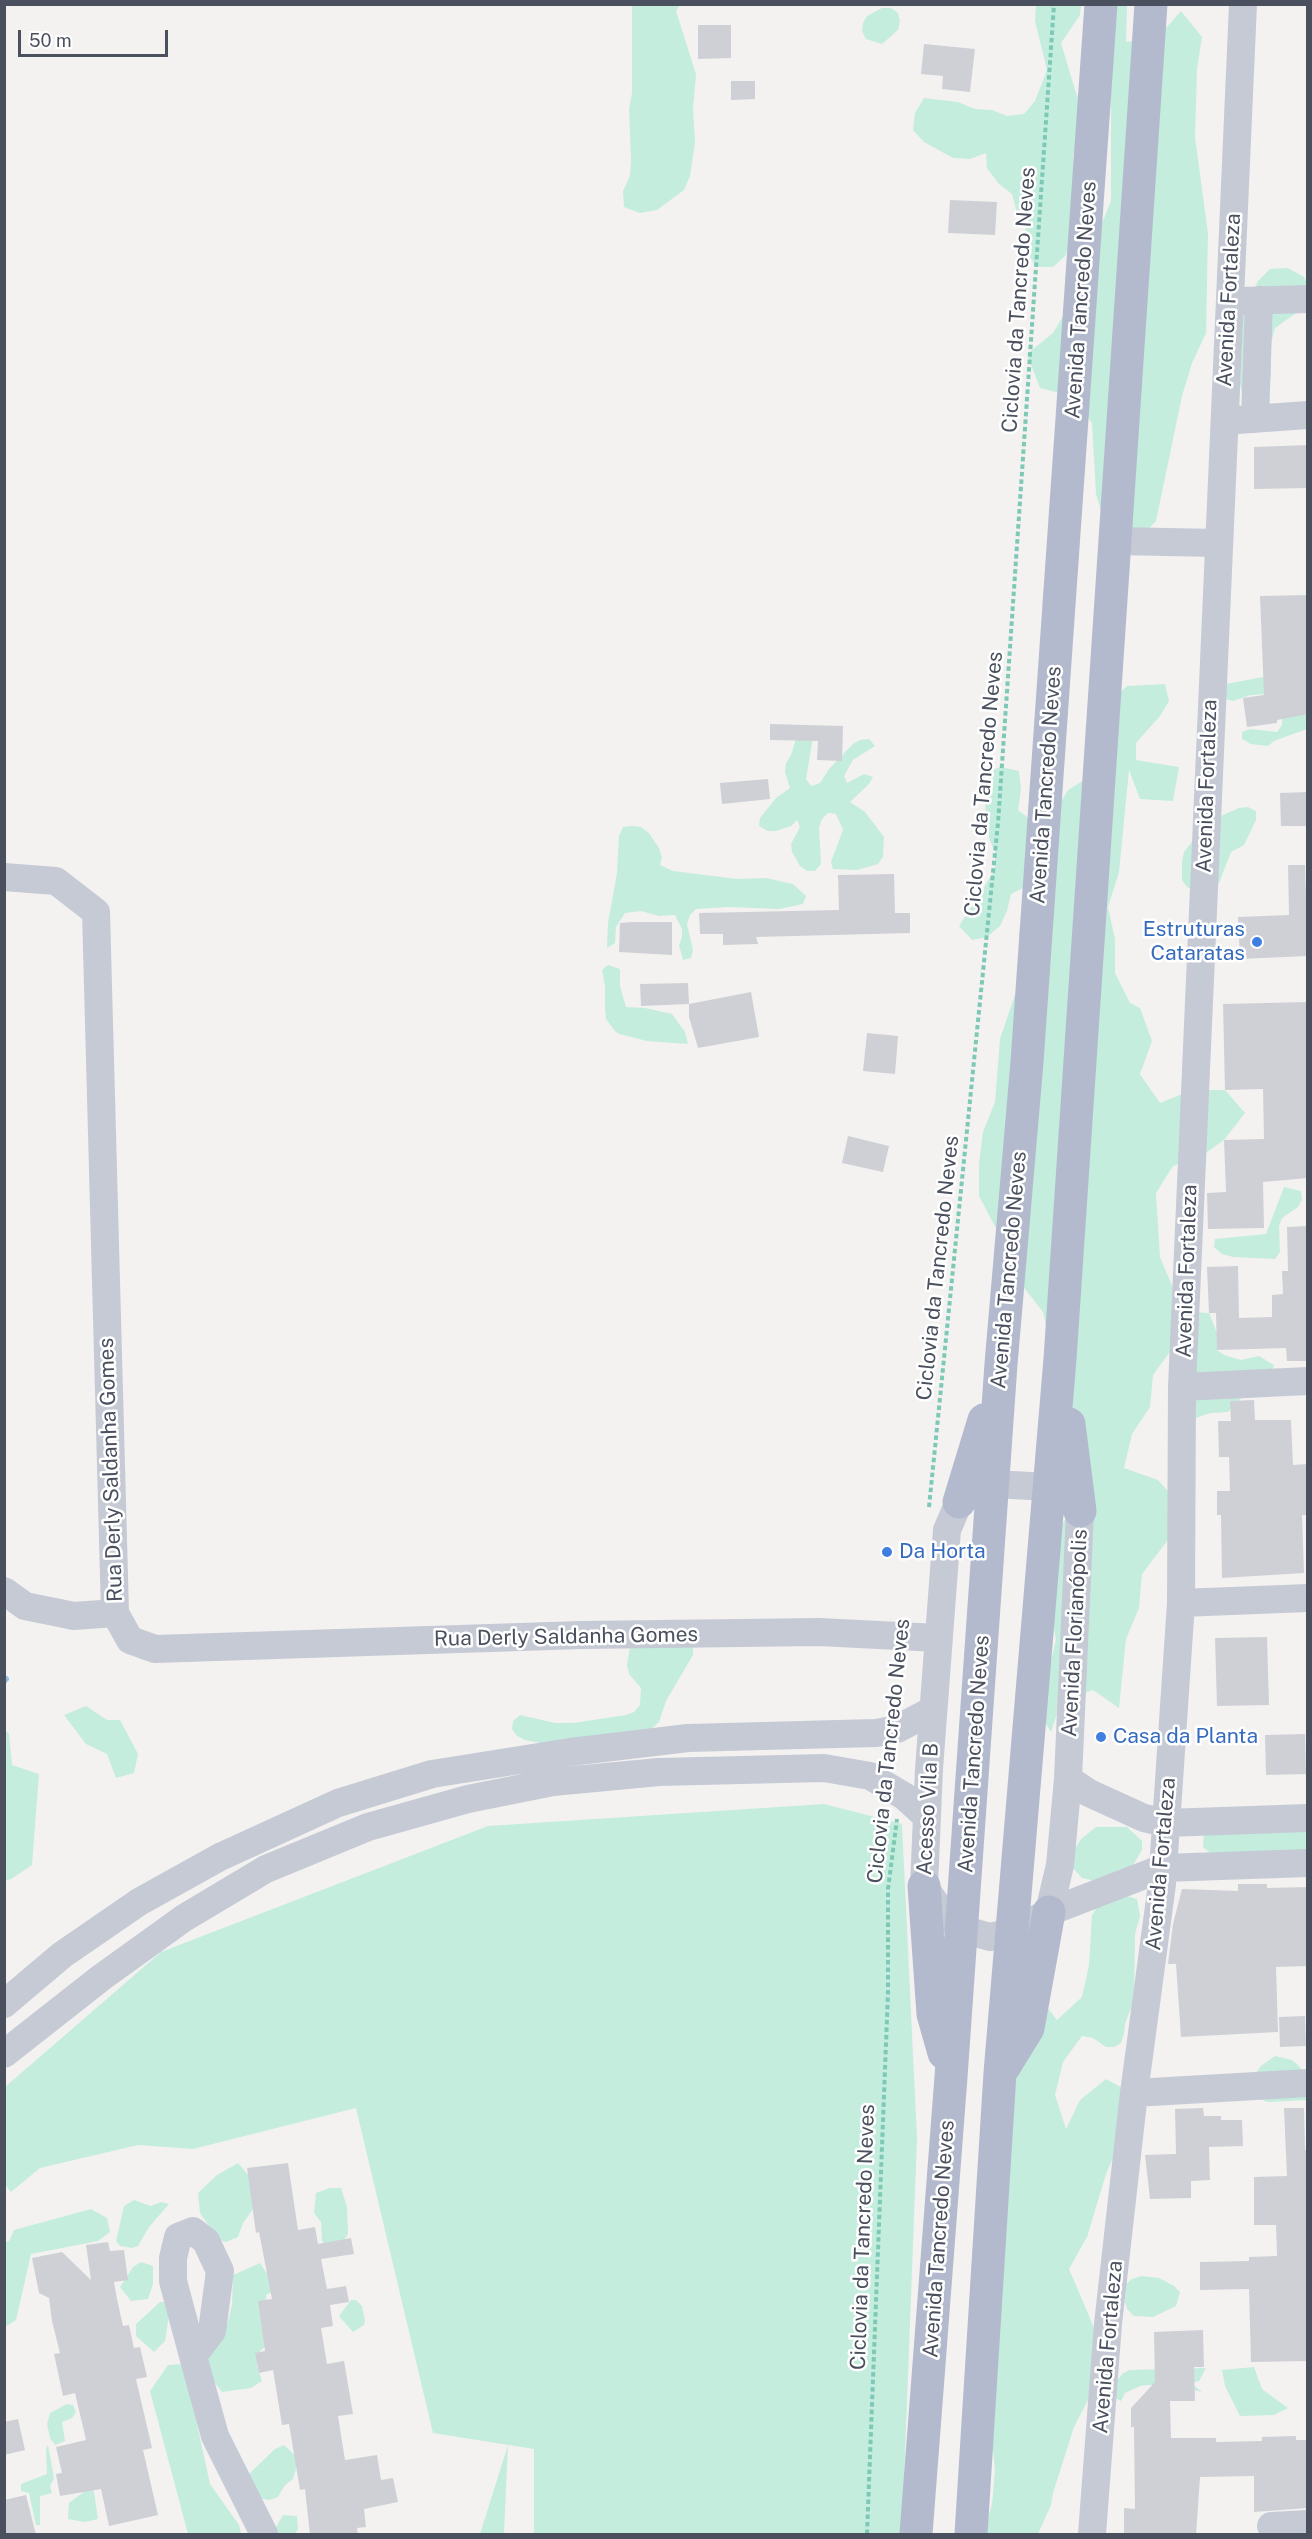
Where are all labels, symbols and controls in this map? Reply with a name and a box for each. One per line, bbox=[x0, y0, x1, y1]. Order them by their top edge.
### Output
scale bar bbox=[21, 18, 171, 56]
text: 50 m bbox=[29, 30, 72, 51]
street label: Ciclovia da Tancredo Neves bbox=[997, 166, 1041, 434]
street label: Avenida Tancredo Neves bbox=[1060, 180, 1102, 420]
street label: Avenida Fortaleza bbox=[1212, 213, 1246, 387]
street label: Ciclovia da Tancredo Neves bbox=[960, 650, 1008, 918]
street label: Avenida Tancredo Neves bbox=[1025, 665, 1067, 905]
street label: Avenida Fortaleza bbox=[1191, 699, 1223, 873]
place label: Estruturas Cataratas bbox=[1143, 917, 1245, 967]
marker: Estruturas Cataratas bbox=[1250, 935, 1264, 949]
street label: Ciclovia da Tancredo Neves bbox=[912, 1134, 964, 1402]
street label: Avenida Tancredo Neves bbox=[986, 1150, 1032, 1390]
street label: Avenida Fortaleza bbox=[1171, 1184, 1203, 1358]
street label: Rua Derly Saldanha Gomes bbox=[94, 1338, 128, 1602]
street label: Avenida Florianópolis bbox=[1057, 1528, 1093, 1738]
place label: Da Horta bbox=[899, 1539, 986, 1565]
marker: Da Horta bbox=[880, 1545, 894, 1559]
street label: Ciclovia da Tancredo Neves bbox=[863, 1617, 915, 1885]
street label: Rua Derly Saldanha Gomes bbox=[434, 1622, 698, 1652]
street label: Avenida Tancredo Neves bbox=[953, 1634, 995, 1874]
place label: Casa da Planta bbox=[1113, 1724, 1258, 1750]
marker: Casa da Planta bbox=[1094, 1730, 1108, 1744]
street label: Acesso Vila B bbox=[912, 1742, 944, 1876]
street label: Avenida Fortaleza bbox=[1141, 1777, 1181, 1951]
street label: Ciclovia da Tancredo Neves bbox=[846, 2104, 880, 2370]
street label: Avenida Tancredo Neves bbox=[918, 2119, 960, 2359]
street label: Avenida Fortaleza bbox=[1088, 2260, 1128, 2434]

